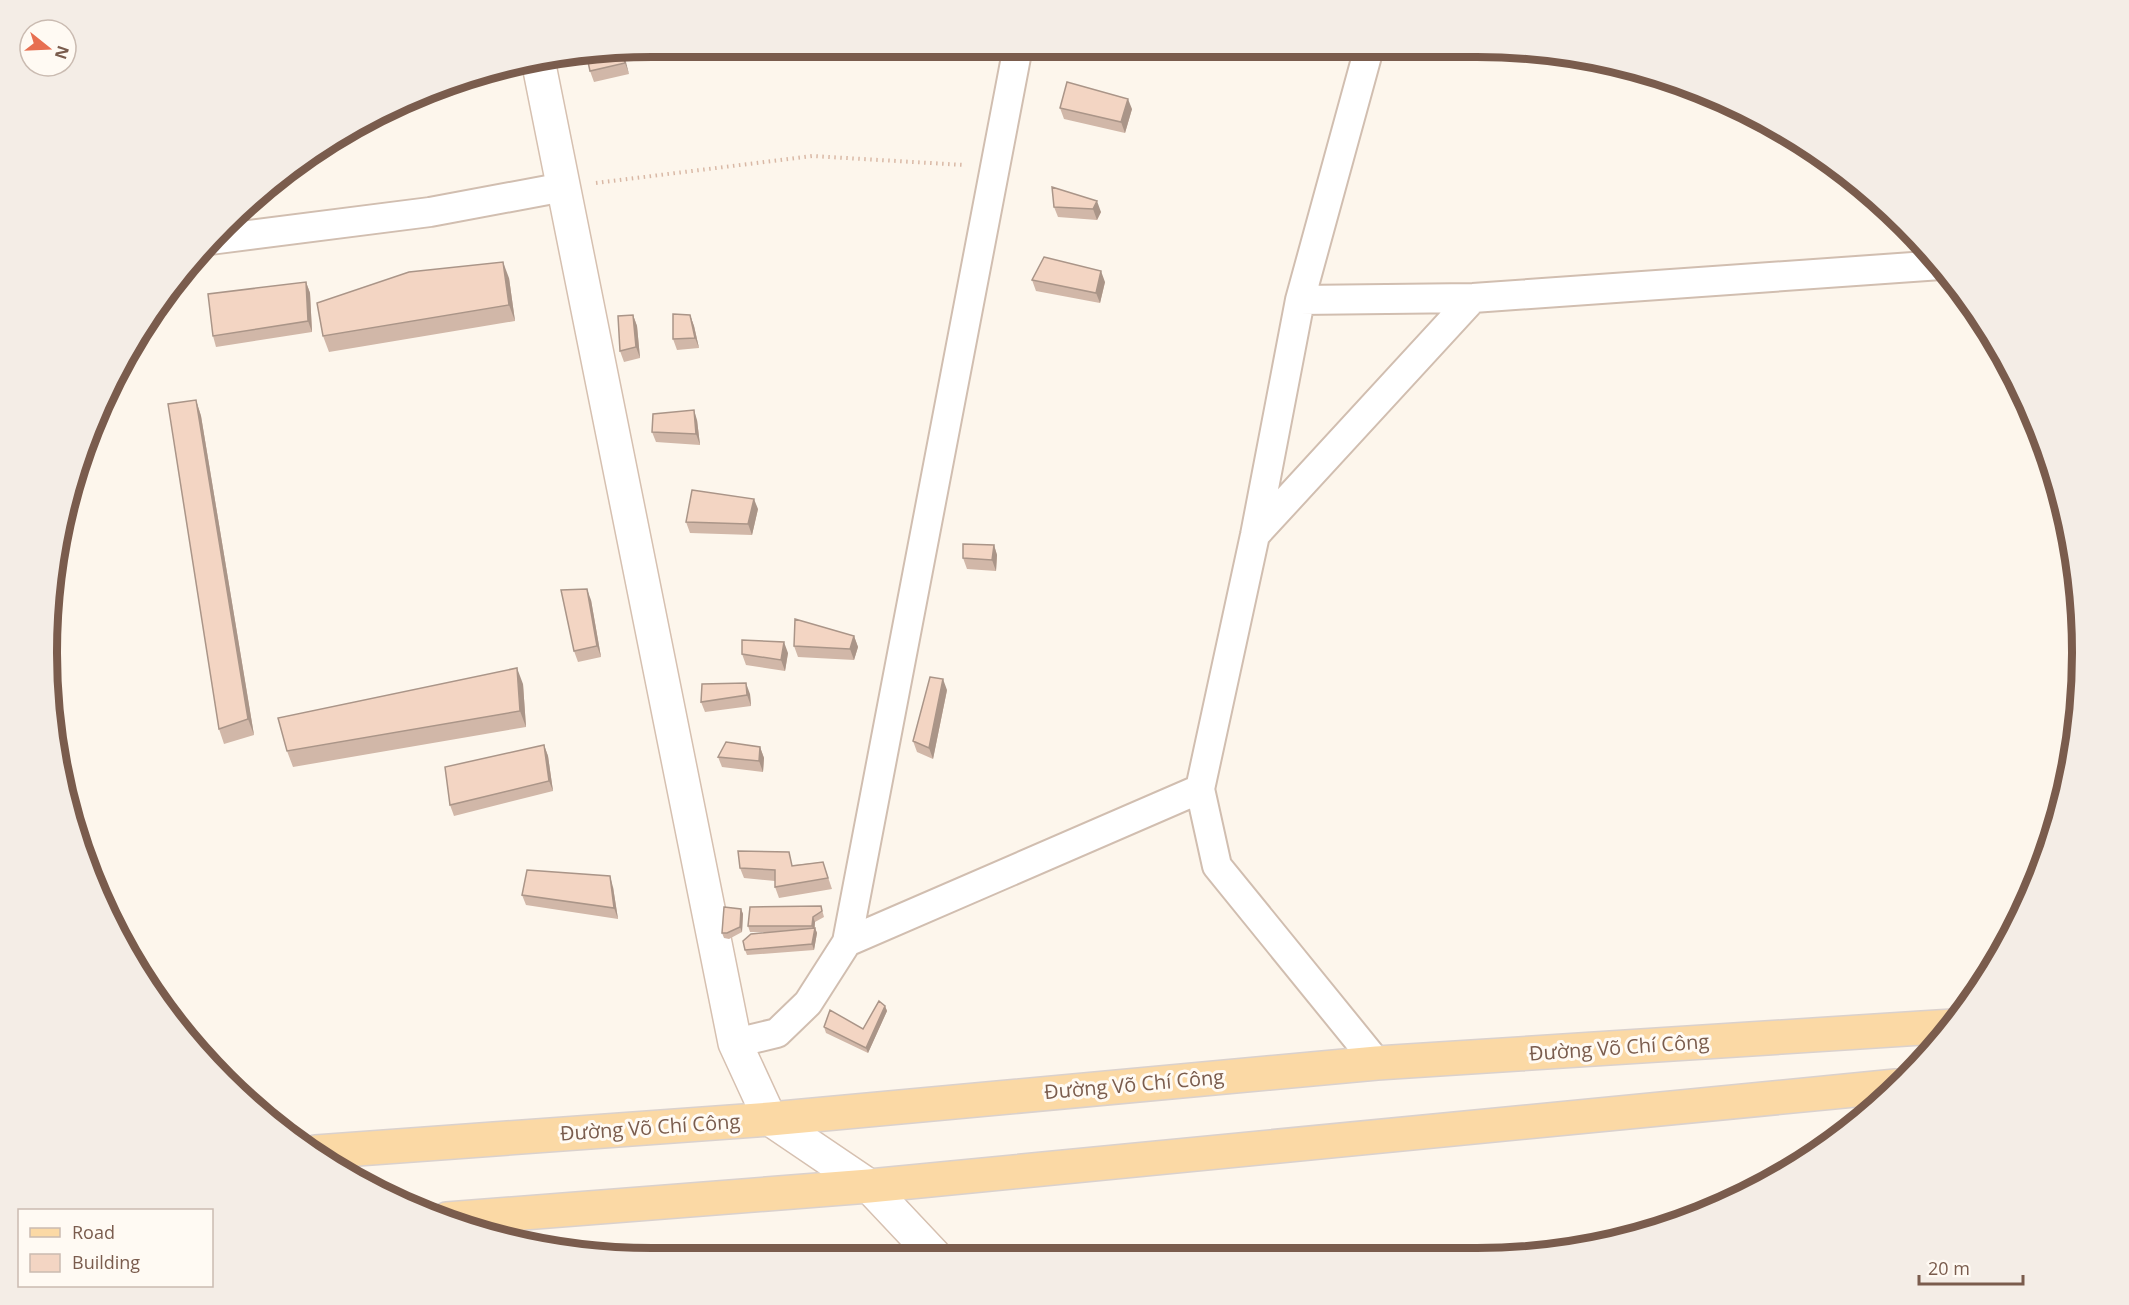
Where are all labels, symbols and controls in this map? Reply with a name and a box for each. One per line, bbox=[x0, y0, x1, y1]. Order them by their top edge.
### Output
north arrow bbox=[18, 18, 78, 78]
text: N bbox=[50, 43, 75, 62]
street label: Đường Võ Chí Công bbox=[1528, 1027, 1710, 1067]
street label: Đường Võ Chí Công bbox=[1043, 1063, 1225, 1105]
street label: Đường Võ Chí Công bbox=[559, 1107, 741, 1147]
legend bbox=[18, 1209, 213, 1287]
text: Road bbox=[72, 1220, 115, 1244]
scale bar bbox=[1919, 1248, 2022, 1286]
text: Building bbox=[72, 1250, 140, 1274]
text: 20 m bbox=[1928, 1256, 1970, 1280]

